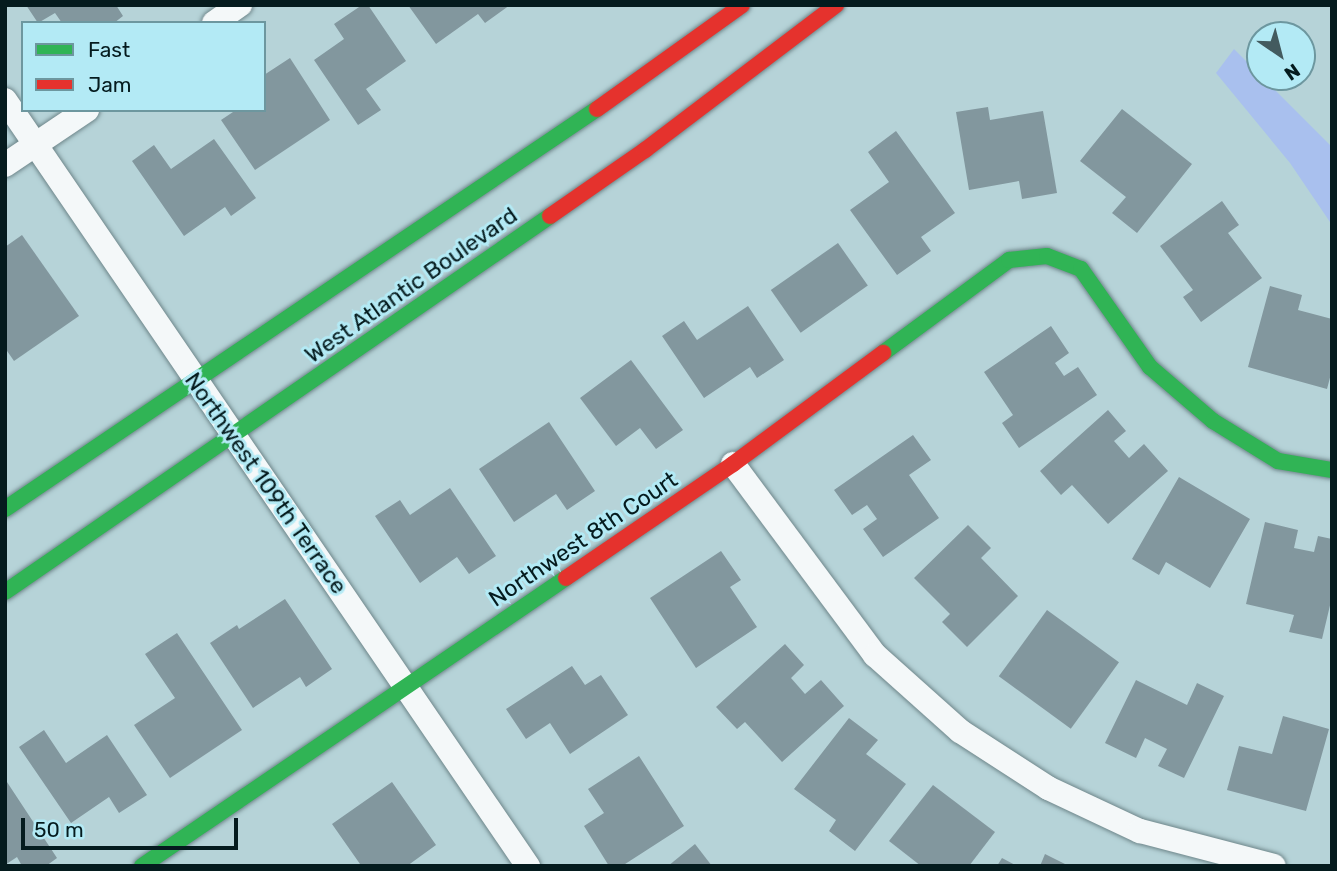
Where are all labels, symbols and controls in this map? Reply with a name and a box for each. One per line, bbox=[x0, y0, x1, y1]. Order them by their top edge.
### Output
legend bbox=[21, 21, 266, 112]
north arrow bbox=[1246, 21, 1316, 91]
text: Fast bbox=[88, 37, 130, 62]
text: N bbox=[1280, 59, 1304, 85]
text: Jam bbox=[88, 72, 132, 97]
street label: West Atlantic Boulevard bbox=[299, 201, 523, 369]
street label: Northwest 109th Terrace bbox=[179, 367, 353, 599]
street label: Northwest 8th Court bbox=[483, 466, 683, 612]
scale bar bbox=[24, 804, 242, 848]
text: 50 m bbox=[34, 817, 84, 842]

